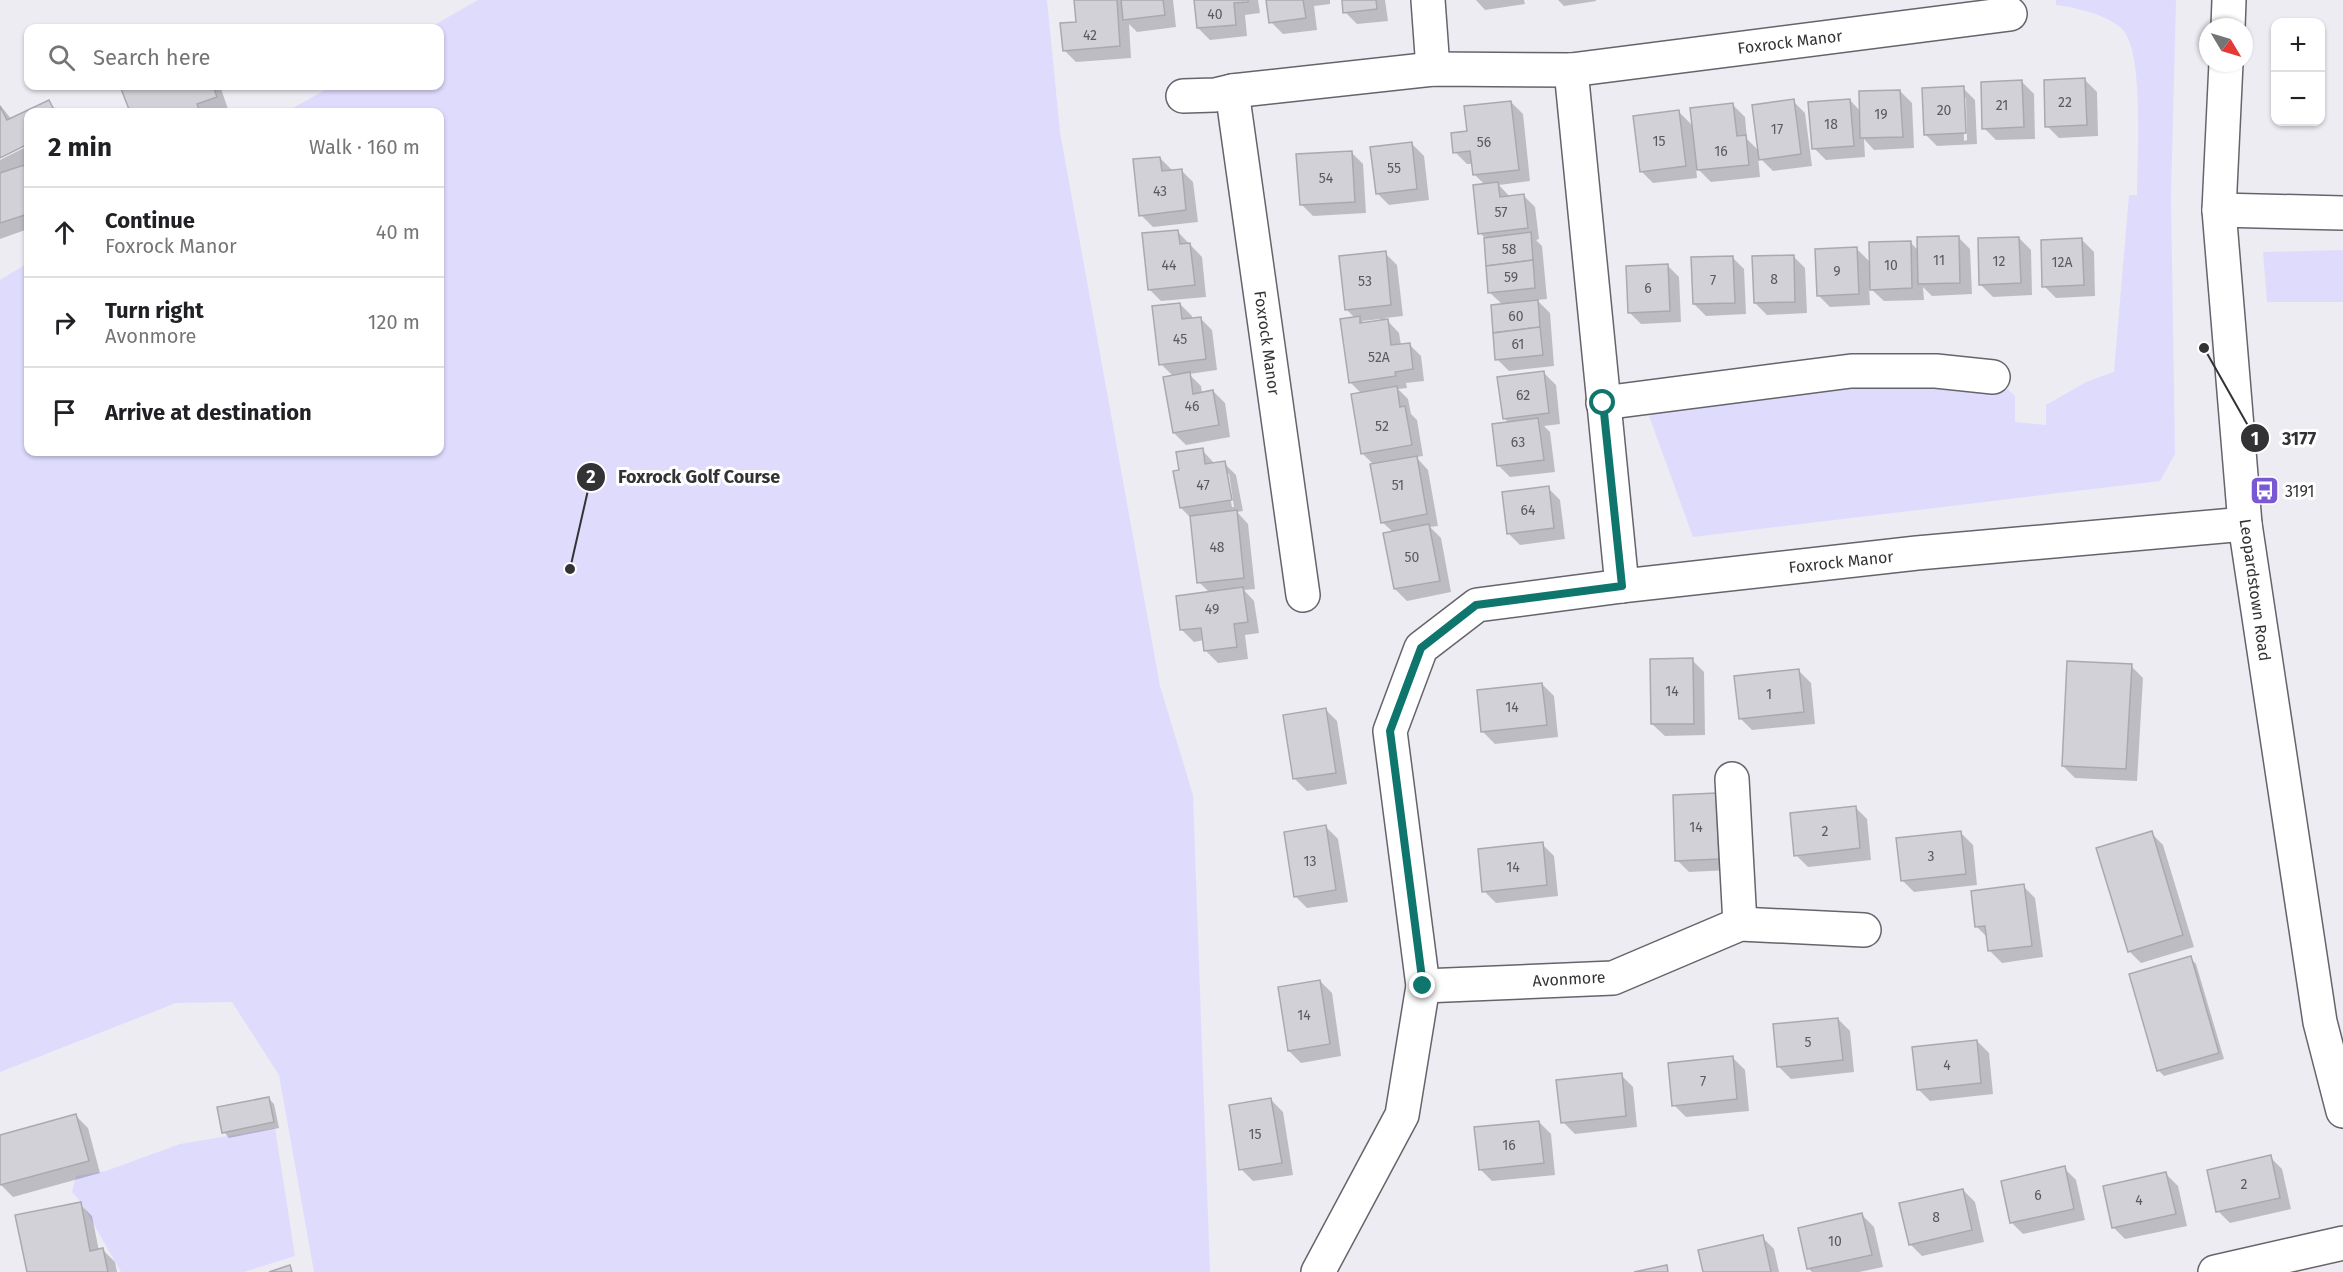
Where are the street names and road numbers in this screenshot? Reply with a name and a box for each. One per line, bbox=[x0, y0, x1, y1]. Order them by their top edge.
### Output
street label: Foxrock Manor bbox=[1737, 26, 1844, 58]
street label: Foxrock Manor bbox=[1250, 289, 1284, 397]
street label: Leopardstown Road bbox=[2236, 518, 2274, 662]
street label: Foxrock Manor bbox=[1788, 547, 1895, 577]
street label: Avonmore bbox=[1532, 968, 1606, 990]

